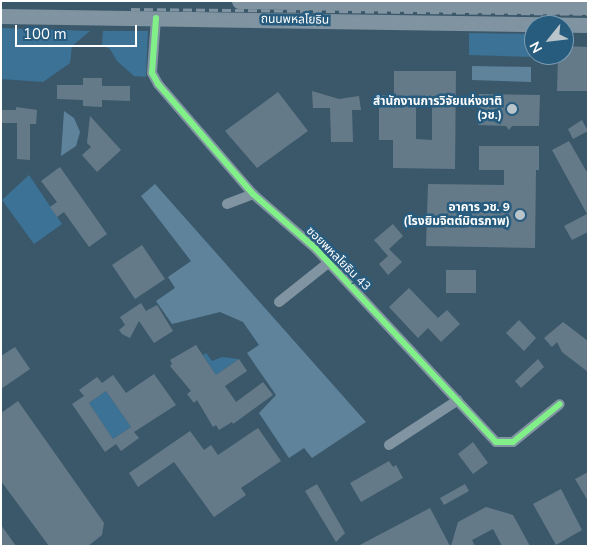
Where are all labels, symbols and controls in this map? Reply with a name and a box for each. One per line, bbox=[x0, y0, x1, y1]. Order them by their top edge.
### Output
street label: ถนนพหลโยธิน bbox=[261, 12, 329, 28]
scale bar bbox=[18, 15, 140, 47]
north arrow bbox=[524, 15, 574, 65]
text: 100 m bbox=[23, 24, 67, 44]
text: N bbox=[525, 38, 547, 56]
place label: สำนักงานการวิจัยแห่งชาติ (วช.) bbox=[373, 95, 502, 123]
marker: สำนักงานการวิจัยแห่งชาติ (วช.) bbox=[506, 103, 518, 115]
place label: อาคาร วช. 9 (โรงยิมจิตต์มิตรภาพ) bbox=[403, 201, 510, 229]
marker: อาคาร วช. 9 (โรงยิมจิตต์มิตรภาพ) bbox=[514, 209, 526, 221]
street label: ซอยพหลโยธิน 43 bbox=[303, 224, 373, 294]

